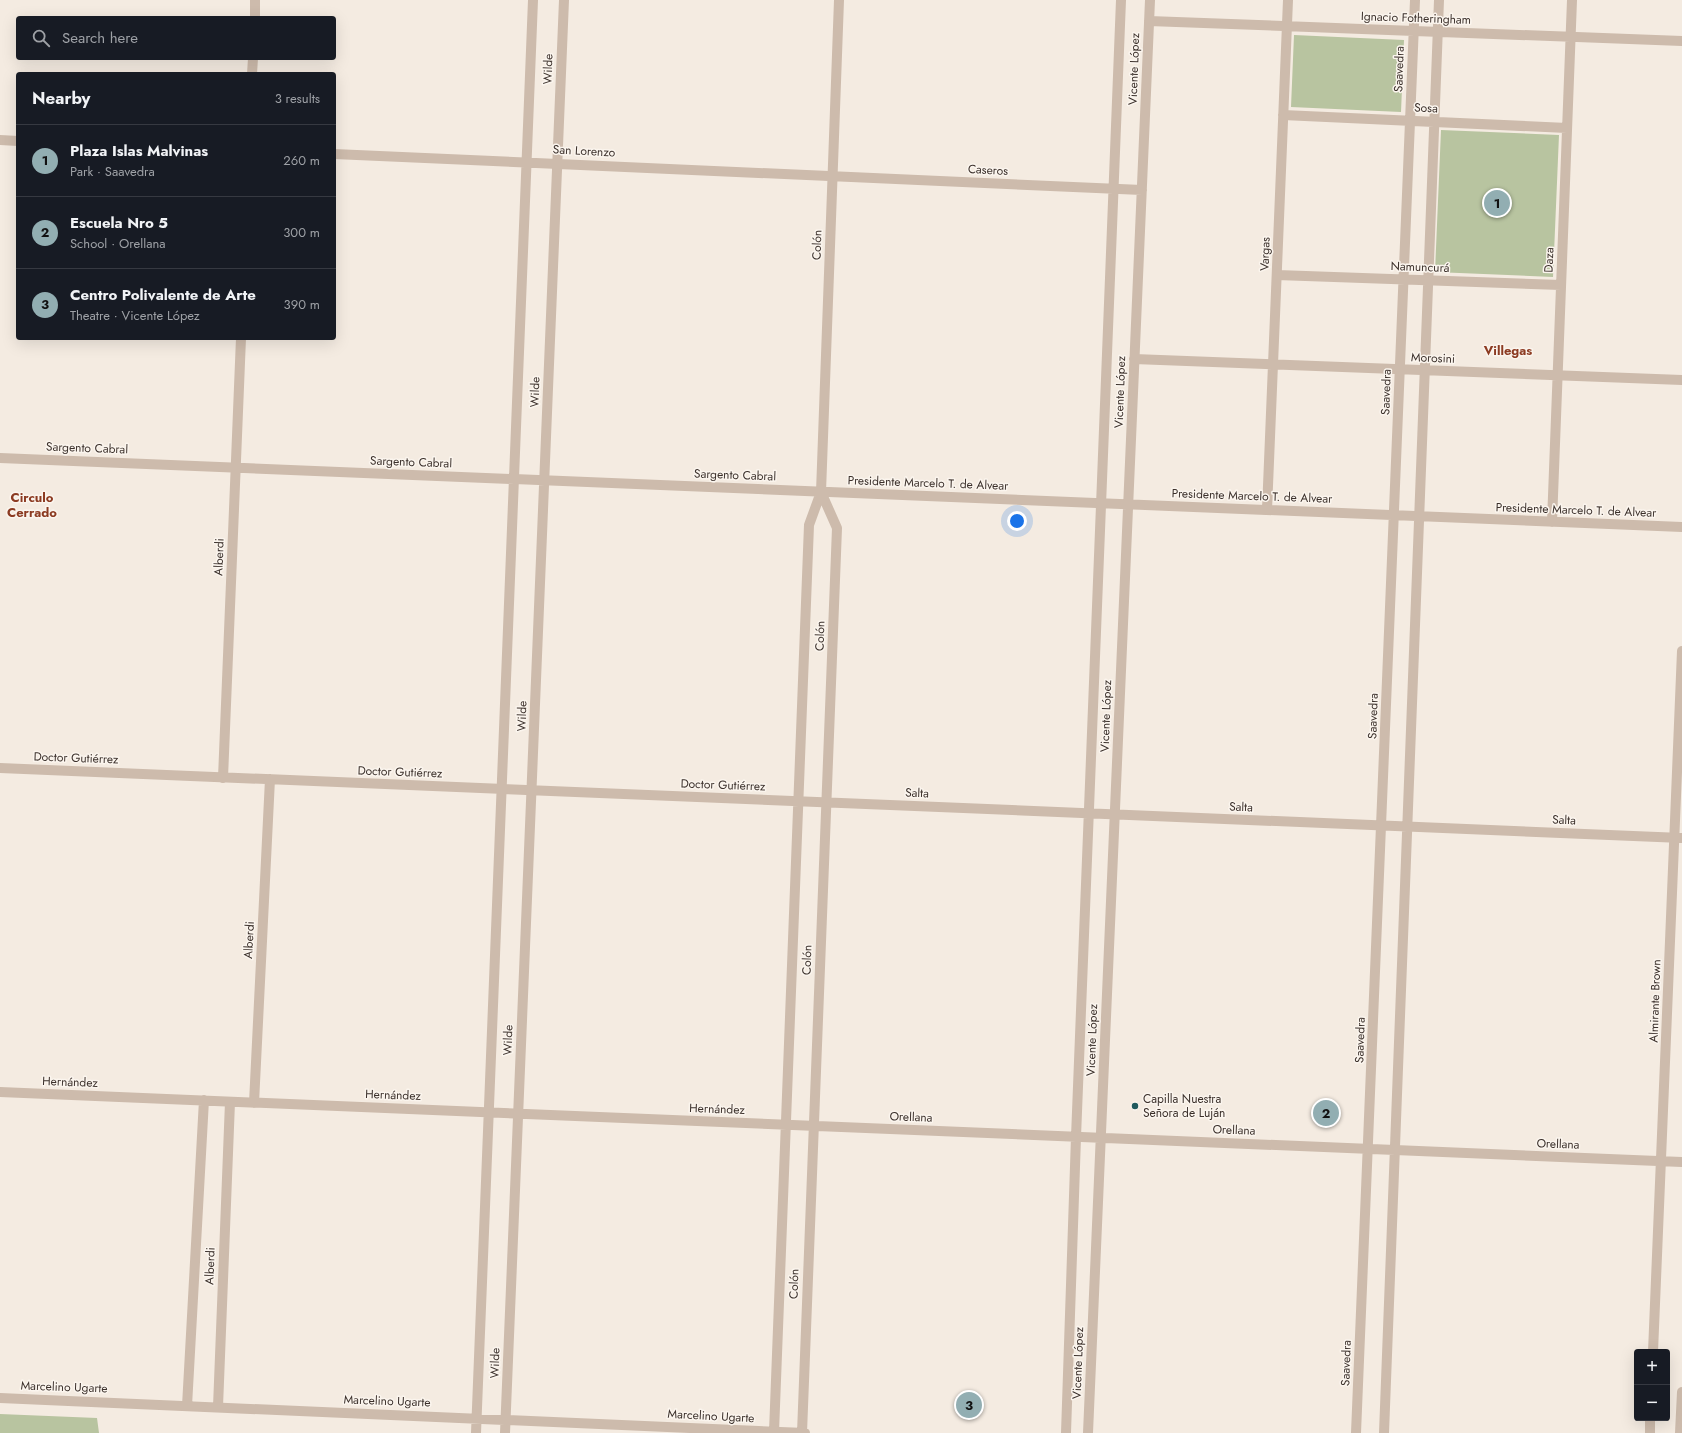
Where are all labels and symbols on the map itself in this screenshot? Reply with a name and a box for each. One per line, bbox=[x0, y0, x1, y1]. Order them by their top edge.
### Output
street label: Ignacio Fotheringham bbox=[1361, 7, 1471, 29]
street label: Vicente López bbox=[1124, 32, 1144, 105]
street label: Saavedra bbox=[1389, 45, 1409, 92]
street label: Wilde bbox=[538, 53, 558, 85]
street label: Sosa bbox=[1414, 99, 1438, 117]
street label: San Lorenzo bbox=[552, 140, 616, 162]
street label: Caseros bbox=[967, 160, 1009, 180]
pin: 1 bbox=[1484, 188, 1510, 218]
street label: Colón bbox=[807, 229, 827, 261]
street label: Vargas bbox=[1255, 237, 1275, 271]
street label: Daza bbox=[1540, 247, 1558, 273]
street label: Namuncurá bbox=[1390, 257, 1450, 277]
district label: Villegas bbox=[1483, 341, 1532, 360]
street label: Morosini bbox=[1411, 348, 1455, 368]
street label: Vicente López bbox=[1110, 355, 1130, 428]
street label: Saavedra bbox=[1376, 368, 1396, 415]
street label: Wilde bbox=[525, 376, 545, 408]
street label: Sargento Cabral bbox=[46, 438, 128, 458]
street label: Sargento Cabral bbox=[370, 452, 452, 472]
street label: Sargento Cabral bbox=[694, 465, 776, 485]
street label: Presidente Marcelo T. de Alvear bbox=[847, 471, 1009, 495]
street label: Presidente Marcelo T. de Alvear bbox=[1171, 484, 1333, 508]
district label: Circulo Cerrado bbox=[7, 488, 57, 522]
street label: Presidente Marcelo T. de Alvear bbox=[1495, 498, 1657, 522]
your location bbox=[1007, 511, 1027, 531]
street label: Alberdi bbox=[209, 538, 229, 576]
street label: Colón bbox=[810, 620, 830, 652]
street label: Vicente López bbox=[1096, 679, 1116, 752]
street label: Saavedra bbox=[1363, 692, 1383, 739]
street label: Wilde bbox=[512, 700, 532, 732]
street label: Doctor Gutiérrez bbox=[33, 748, 119, 768]
street label: Doctor Gutiérrez bbox=[357, 762, 443, 782]
street label: Doctor Gutiérrez bbox=[680, 775, 766, 795]
street label: Salta bbox=[905, 784, 929, 802]
street label: Salta bbox=[1229, 798, 1253, 816]
street label: Salta bbox=[1552, 811, 1576, 829]
street label: Alberdi bbox=[239, 921, 259, 959]
street label: Colón bbox=[797, 944, 817, 976]
street label: Almirante Brown bbox=[1645, 959, 1665, 1043]
street label: Vicente López bbox=[1082, 1003, 1102, 1076]
street label: Saavedra bbox=[1350, 1016, 1370, 1063]
street label: Wilde bbox=[498, 1024, 518, 1056]
street label: Hernández bbox=[42, 1072, 99, 1092]
street label: Hernández bbox=[365, 1085, 422, 1105]
place label: Capilla Nuestra Señora de Luján bbox=[1143, 1090, 1225, 1122]
pin: 2 bbox=[1313, 1098, 1339, 1128]
street label: Hernández bbox=[689, 1099, 746, 1119]
marker: Capilla Nuestra Señora de Luján bbox=[1130, 1101, 1140, 1111]
street label: Orellana bbox=[889, 1107, 933, 1127]
street label: Orellana bbox=[1212, 1120, 1256, 1140]
street label: Orellana bbox=[1536, 1134, 1580, 1154]
street label: Alberdi bbox=[200, 1247, 220, 1285]
street label: Colón bbox=[784, 1268, 804, 1300]
street label: Vicente López bbox=[1068, 1326, 1088, 1399]
street label: Saavedra bbox=[1336, 1339, 1356, 1386]
street label: Wilde bbox=[485, 1347, 505, 1379]
street label: Marcelino Ugarte bbox=[20, 1376, 108, 1398]
street label: Marcelino Ugarte bbox=[343, 1390, 431, 1412]
pin: 3 bbox=[956, 1390, 982, 1420]
street label: Marcelino Ugarte bbox=[667, 1405, 755, 1427]

